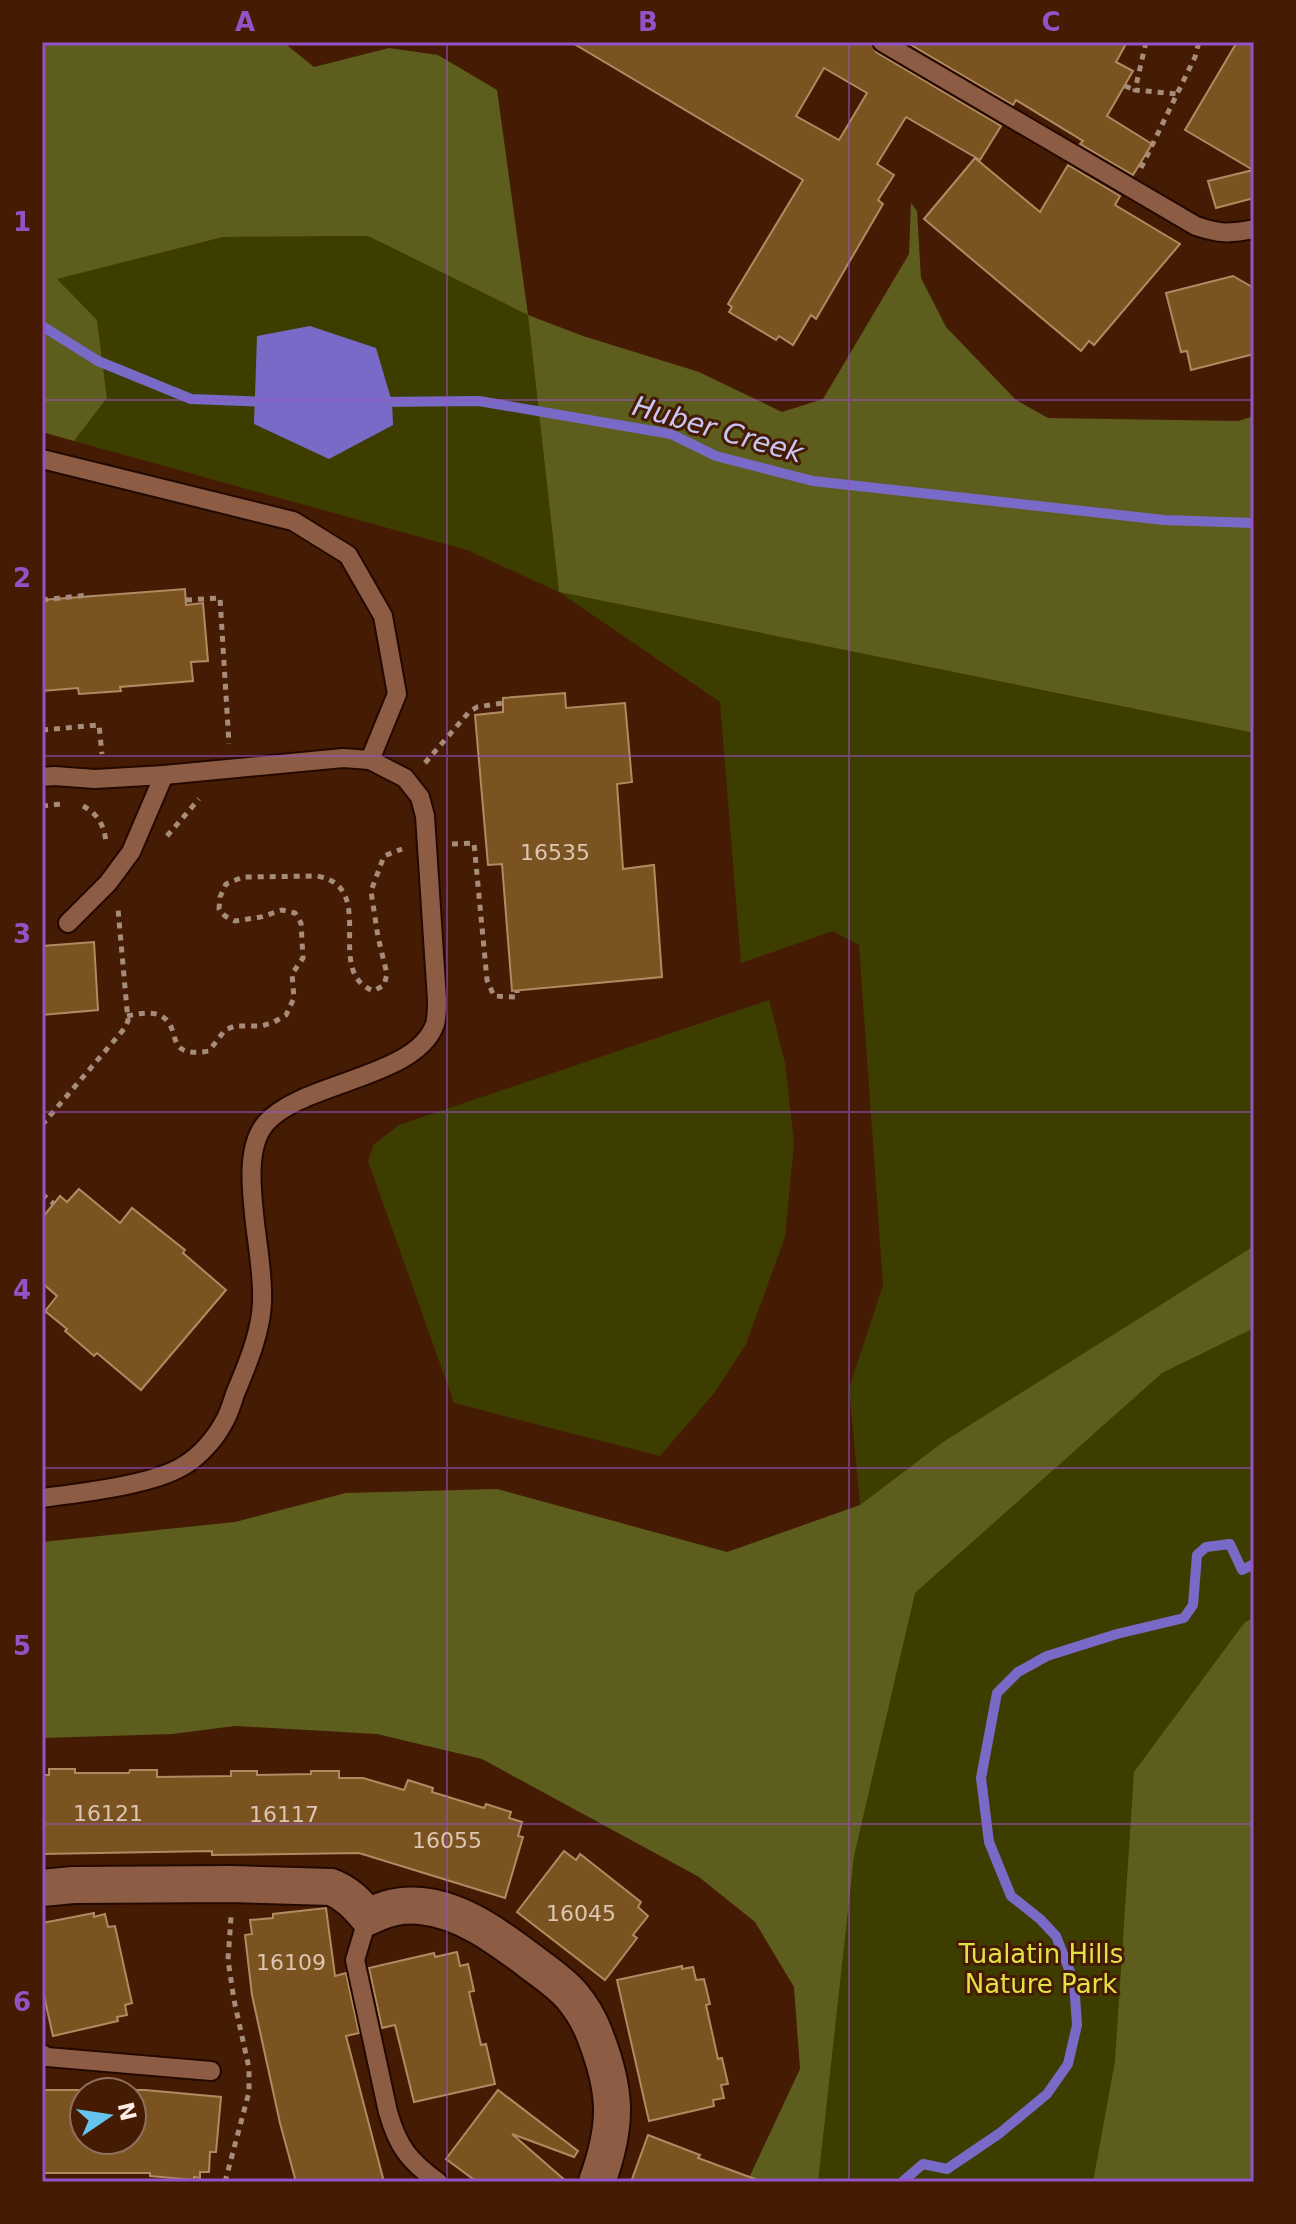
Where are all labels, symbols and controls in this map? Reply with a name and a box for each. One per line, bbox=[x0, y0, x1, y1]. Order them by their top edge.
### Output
text: A bbox=[235, 7, 255, 37]
text: B bbox=[638, 7, 658, 37]
text: C bbox=[1041, 7, 1061, 37]
text: 1 bbox=[13, 207, 31, 237]
water label: Huber Creek bbox=[629, 389, 809, 470]
text: 2 bbox=[13, 563, 31, 593]
house number: 16535 bbox=[520, 840, 590, 865]
text: 3 bbox=[13, 919, 31, 949]
text: 4 bbox=[13, 1275, 31, 1305]
text: 5 bbox=[13, 1631, 31, 1661]
house number: 16121 bbox=[73, 1801, 143, 1826]
house number: 16117 bbox=[249, 1802, 319, 1827]
house number: 16055 bbox=[412, 1828, 482, 1853]
house number: 16045 bbox=[546, 1901, 616, 1926]
park label: Tualatin Hills Nature Park bbox=[958, 1939, 1123, 1999]
house number: 16109 bbox=[256, 1950, 326, 1975]
text: 6 bbox=[13, 1987, 31, 2017]
north arrow bbox=[68, 2076, 148, 2156]
text: N bbox=[113, 2100, 141, 2123]

